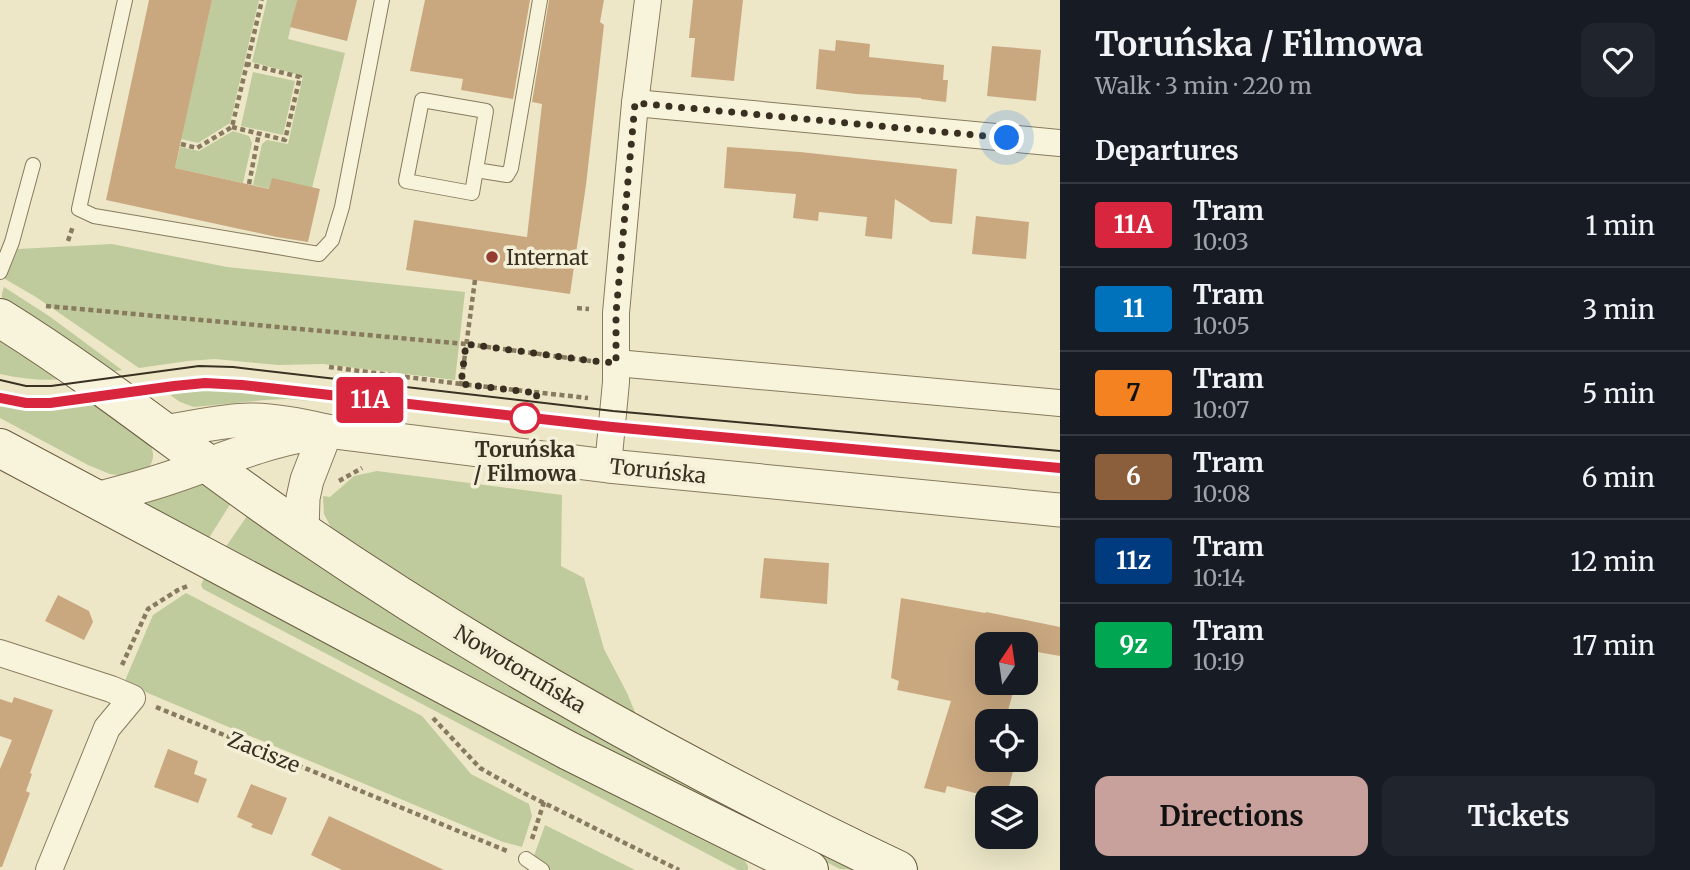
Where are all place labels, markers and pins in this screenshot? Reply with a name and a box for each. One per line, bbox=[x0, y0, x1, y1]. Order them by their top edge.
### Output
place label: Internat bbox=[506, 244, 589, 271]
marker: Internat bbox=[484, 249, 500, 265]
marker: Toruńska / Filmowa bbox=[510, 403, 540, 433]
place label: Toruńska / Filmowa bbox=[473, 436, 577, 487]

